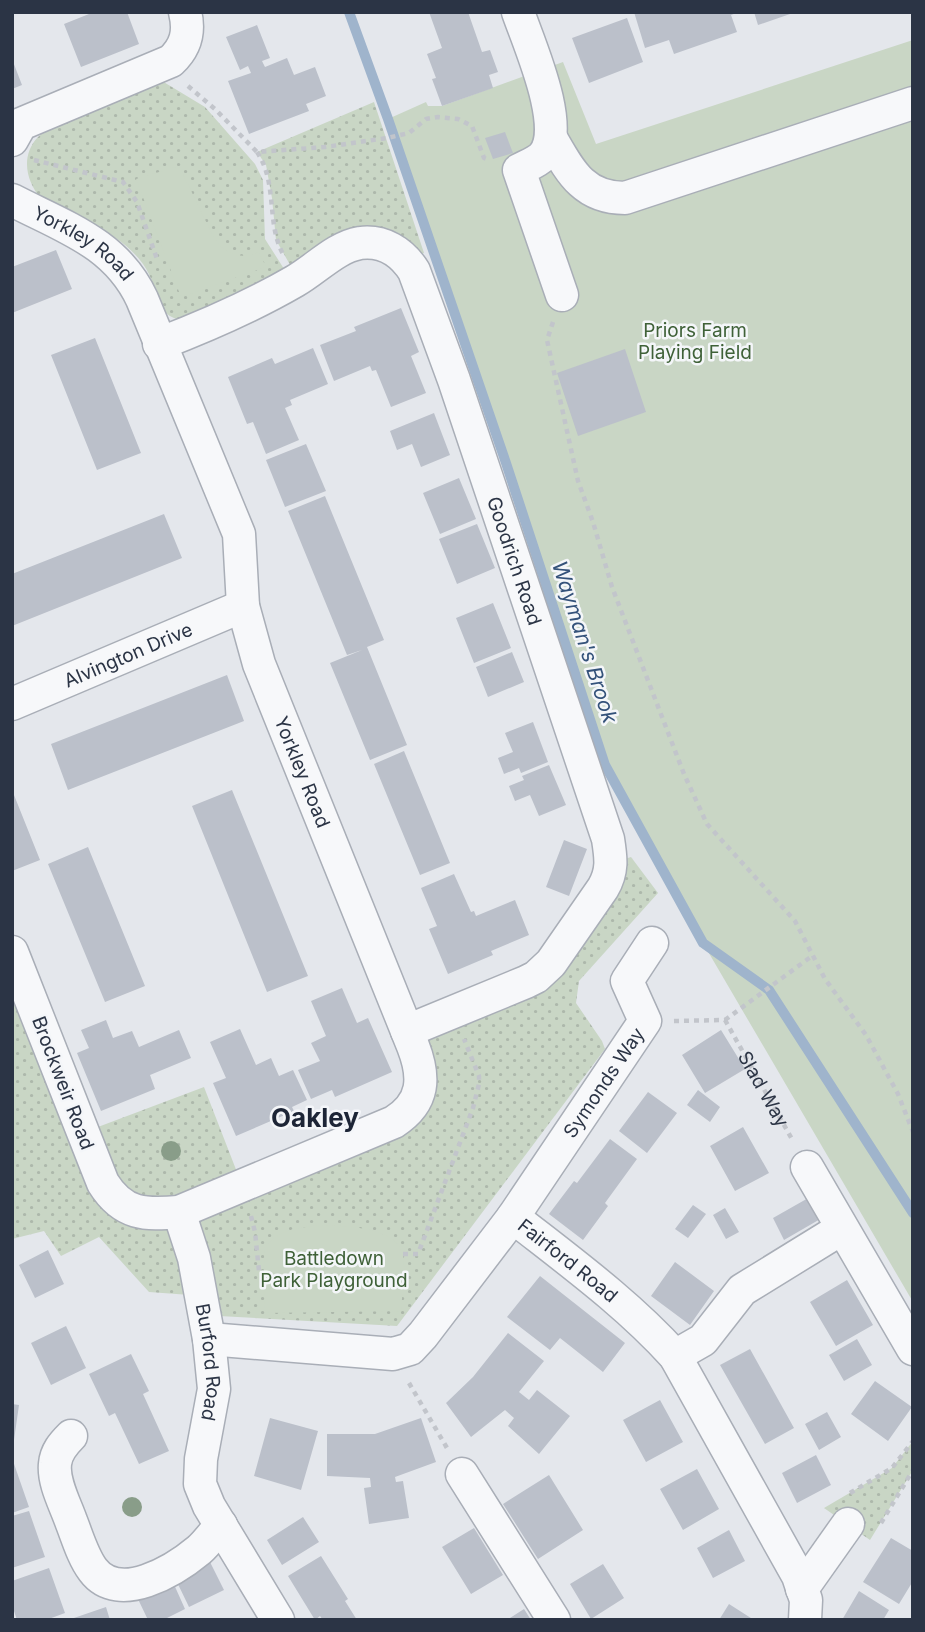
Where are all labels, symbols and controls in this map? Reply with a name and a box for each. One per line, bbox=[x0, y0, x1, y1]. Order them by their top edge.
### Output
street label: Yorkley Road bbox=[30, 201, 139, 285]
park label: Priors Farm Playing Field bbox=[638, 319, 752, 364]
street label: Goodrich Road bbox=[482, 494, 547, 628]
water label: Wayman's Brook bbox=[547, 558, 623, 727]
street label: Alvington Drive bbox=[60, 617, 196, 692]
street label: Yorkley Road bbox=[270, 713, 335, 831]
street label: Brockweir Road bbox=[27, 1013, 99, 1153]
street label: Symonds Way bbox=[558, 1023, 649, 1142]
street label: Slad Way bbox=[733, 1047, 794, 1131]
district label: Oakley bbox=[271, 1102, 359, 1133]
street label: Fairford Road bbox=[513, 1214, 623, 1307]
park label: Battledown Park Playground bbox=[260, 1247, 408, 1292]
street label: Burford Road bbox=[191, 1301, 226, 1423]

